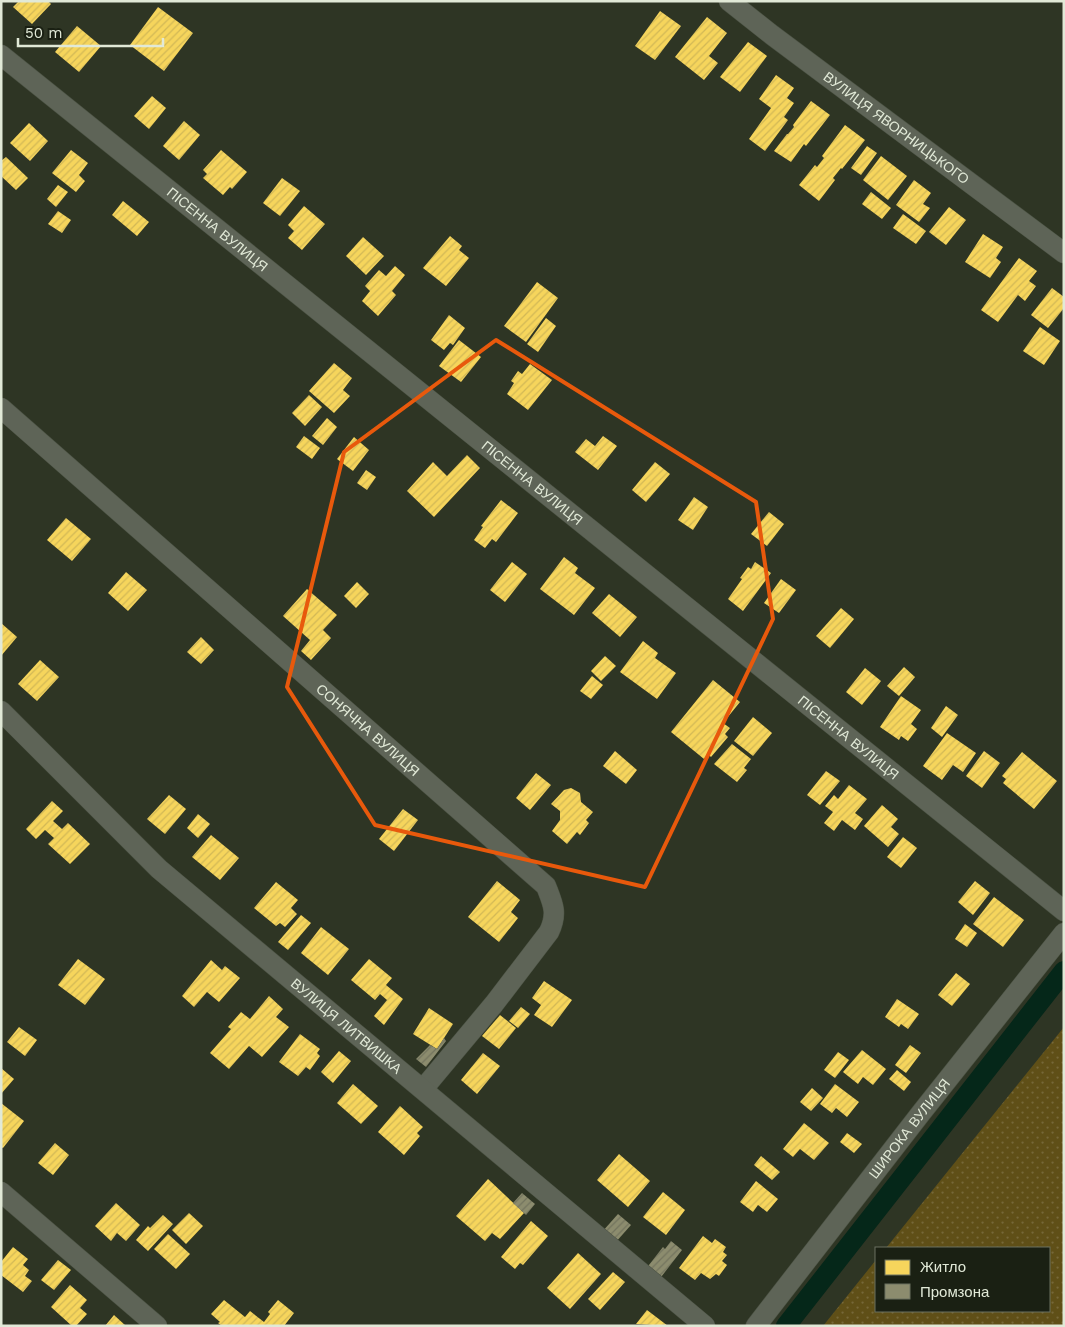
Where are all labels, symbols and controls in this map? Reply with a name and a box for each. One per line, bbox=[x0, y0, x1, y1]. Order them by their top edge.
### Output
scale bar bbox=[18, 15, 162, 47]
text: 50 m bbox=[25, 24, 62, 42]
street label: ВУЛИЦЯ ЯВОРНИЦЬКОГО bbox=[820, 68, 972, 187]
street label: ПІСЕННА ВУЛИЦЯ bbox=[164, 184, 271, 275]
street label: ПІСЕННА ВУЛИЦЯ bbox=[479, 437, 586, 528]
street label: СОНЯЧНА ВУЛИЦЯ bbox=[313, 680, 423, 779]
street label: ПІСЕННА ВУЛИЦЯ bbox=[795, 692, 902, 783]
street label: ВУЛИЦЯ ЛИТВИШКА bbox=[288, 975, 406, 1077]
street label: ШИРОКА ВУЛИЦЯ bbox=[865, 1075, 953, 1182]
legend bbox=[875, 1247, 1050, 1312]
text: Житло bbox=[920, 1258, 966, 1276]
text: Промзона bbox=[920, 1283, 990, 1301]

